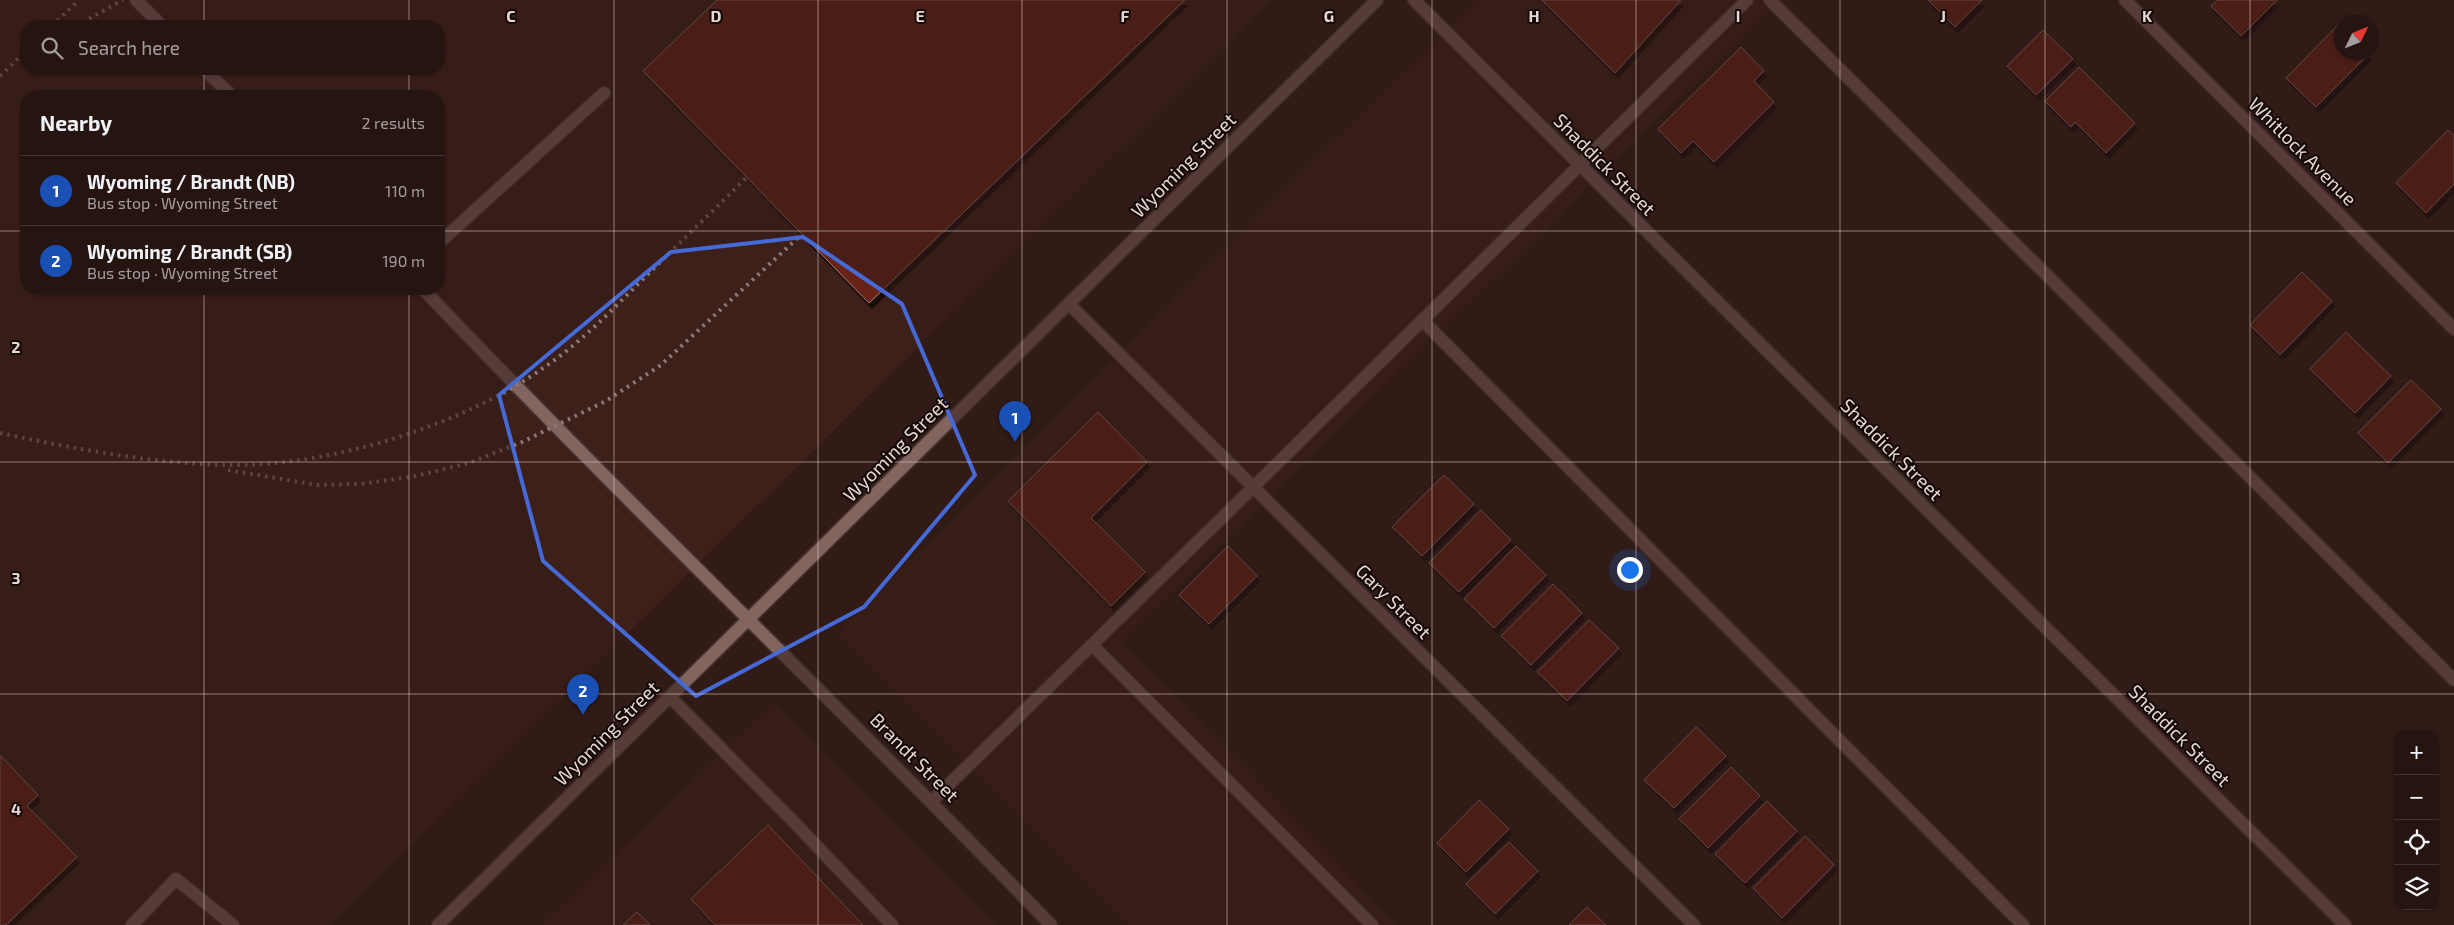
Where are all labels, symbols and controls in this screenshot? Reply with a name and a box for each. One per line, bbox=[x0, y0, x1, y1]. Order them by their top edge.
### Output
text: C bbox=[506, 6, 516, 25]
text: D bbox=[711, 6, 722, 25]
text: E bbox=[915, 6, 925, 25]
text: F bbox=[1121, 6, 1130, 25]
text: G bbox=[1324, 6, 1334, 25]
text: H bbox=[1528, 6, 1540, 25]
text: I bbox=[1736, 6, 1740, 25]
text: J bbox=[1940, 6, 1946, 25]
text: K bbox=[2142, 6, 2153, 25]
north arrow bbox=[2334, 15, 2379, 60]
search box bbox=[20, 20, 445, 75]
icon: search bbox=[38, 34, 66, 62]
text: Search here bbox=[78, 36, 180, 59]
street label: Whitlock Avenue bbox=[2244, 92, 2362, 210]
street label: Wyoming Street bbox=[1126, 108, 1240, 222]
street label: Shaddick Street bbox=[1549, 108, 1661, 220]
text: Nearby bbox=[40, 110, 112, 135]
text: 2 results bbox=[362, 113, 425, 132]
text: Wyoming / Brandt (NB) bbox=[87, 170, 295, 193]
text: 1 bbox=[53, 181, 59, 200]
text: 110 m bbox=[385, 181, 425, 200]
text: Bus stop · Wyoming Street bbox=[87, 193, 278, 212]
text: Wyoming / Brandt (SB) bbox=[87, 240, 292, 263]
text: 2 bbox=[51, 251, 61, 270]
text: 190 m bbox=[382, 251, 425, 270]
text: Bus stop · Wyoming Street bbox=[87, 263, 278, 282]
text: 2 bbox=[11, 337, 21, 356]
street label: Wyoming Street bbox=[838, 392, 952, 506]
street label: Shaddick Street bbox=[1836, 393, 1948, 505]
pin: 1 bbox=[999, 401, 1031, 442]
your location bbox=[1617, 557, 1643, 583]
street label: Gary Street bbox=[1352, 559, 1436, 643]
text: 3 bbox=[11, 568, 21, 587]
pin: 2 bbox=[567, 674, 599, 715]
street label: Wyoming Street bbox=[549, 676, 663, 790]
street label: Shaddick Street bbox=[2124, 679, 2236, 791]
street label: Brandt Street bbox=[866, 708, 964, 806]
map controls bbox=[2394, 730, 2439, 910]
button: + bbox=[2394, 730, 2439, 775]
button: − bbox=[2394, 775, 2439, 820]
text: 4 bbox=[11, 799, 21, 818]
button: locate bbox=[2394, 820, 2439, 865]
button: layers bbox=[2394, 865, 2439, 910]

